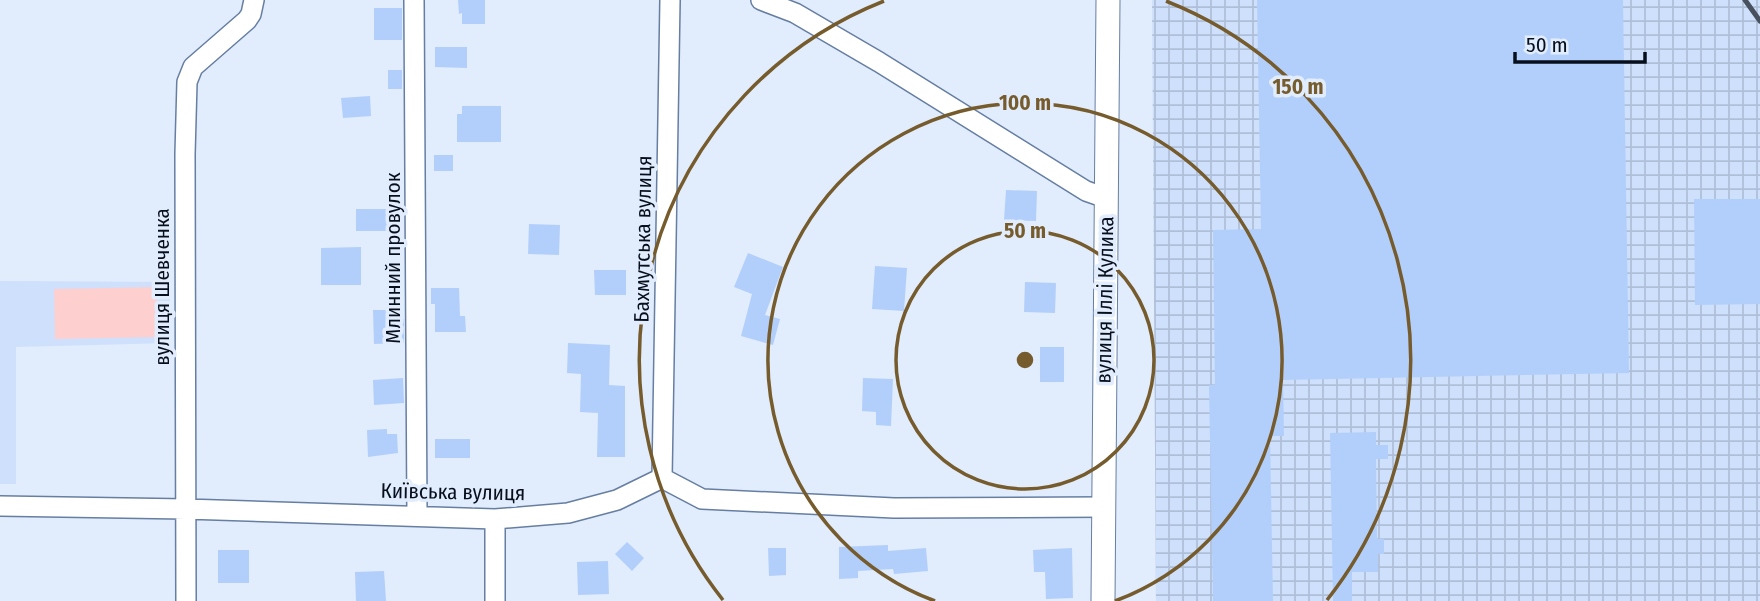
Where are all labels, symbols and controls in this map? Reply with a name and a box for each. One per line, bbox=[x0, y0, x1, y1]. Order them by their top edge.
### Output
scale bar bbox=[1515, 21, 1644, 65]
text: 50 m bbox=[1526, 32, 1568, 58]
text: 150 m bbox=[1272, 74, 1324, 100]
text: 100 m bbox=[999, 90, 1051, 116]
street label: Бахмутська вулиця bbox=[629, 155, 657, 323]
street label: Млинний провулок bbox=[380, 172, 406, 344]
street label: вулиця Шевченка bbox=[149, 208, 175, 366]
street label: вулиця Іллі Кулика bbox=[1091, 216, 1119, 384]
text: 50 m bbox=[1004, 218, 1046, 244]
centre of rings bbox=[1013, 348, 1037, 372]
street label: Київська вулиця bbox=[380, 478, 526, 506]

